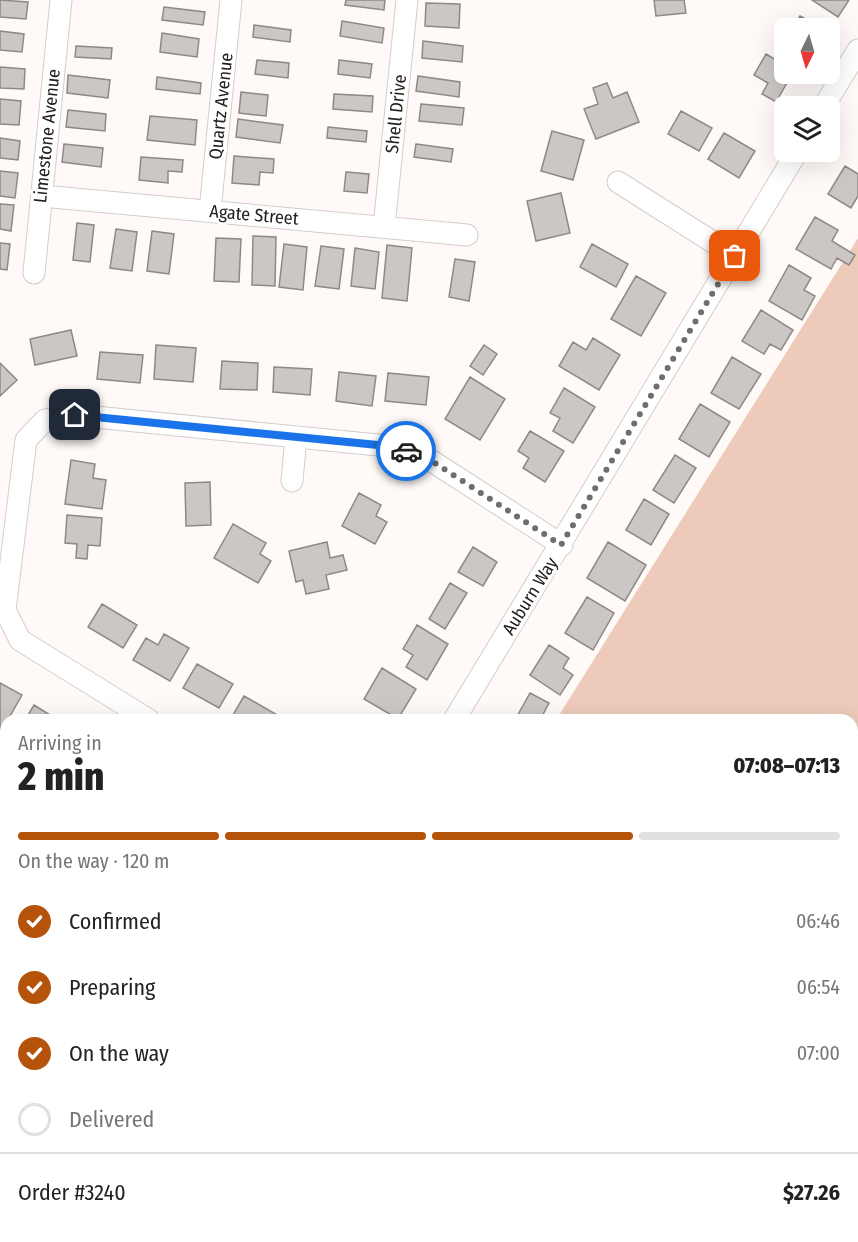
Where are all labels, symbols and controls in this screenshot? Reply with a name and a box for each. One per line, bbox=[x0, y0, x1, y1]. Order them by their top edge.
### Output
north arrow bbox=[774, 18, 840, 84]
map controls bbox=[774, 18, 840, 162]
street label: Quartz Avenue bbox=[204, 51, 238, 160]
street label: Limestone Avenue bbox=[29, 68, 65, 204]
street label: Shell Drive bbox=[381, 73, 411, 155]
button: layers bbox=[774, 96, 840, 162]
street label: Agate Street bbox=[209, 200, 300, 230]
pin bbox=[709, 230, 760, 281]
icon: bag bbox=[718, 239, 751, 272]
pin bbox=[49, 389, 100, 440]
icon: home bbox=[58, 398, 91, 431]
courier bbox=[376, 421, 436, 481]
icon: car bbox=[390, 435, 423, 468]
street label: Auburn Way bbox=[498, 553, 562, 639]
text: Arriving in bbox=[18, 731, 102, 755]
text: 07:08–07:13 bbox=[733, 752, 840, 779]
text: 2 min bbox=[18, 754, 104, 800]
text: On the way · 120 m bbox=[18, 849, 169, 873]
icon: check bbox=[18, 905, 51, 938]
text: Confirmed bbox=[69, 908, 162, 935]
text: 06:46 bbox=[796, 909, 840, 933]
icon: check bbox=[18, 971, 51, 1004]
text: Preparing bbox=[69, 974, 155, 1001]
text: 06:54 bbox=[796, 975, 840, 999]
icon: check bbox=[18, 1037, 51, 1070]
text: On the way bbox=[69, 1040, 169, 1067]
text: 07:00 bbox=[797, 1041, 840, 1065]
text: Delivered bbox=[69, 1106, 154, 1133]
text: Order #3240 bbox=[18, 1179, 126, 1206]
text: $27.26 bbox=[783, 1179, 840, 1206]

